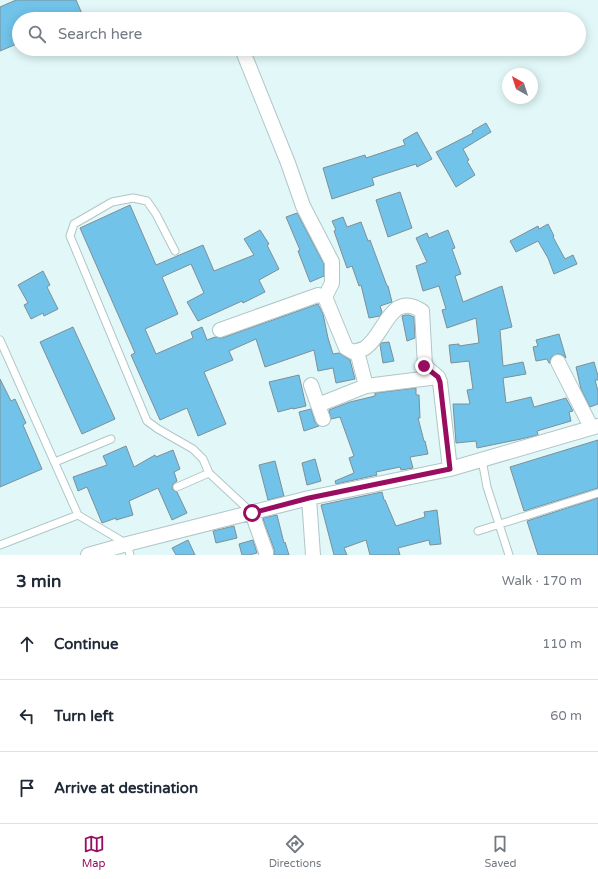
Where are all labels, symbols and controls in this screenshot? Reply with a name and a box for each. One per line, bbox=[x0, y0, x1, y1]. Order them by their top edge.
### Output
search box bbox=[12, 12, 586, 56]
icon: search bbox=[26, 23, 48, 45]
text: Search here bbox=[58, 25, 142, 43]
north arrow bbox=[502, 68, 538, 104]
route end bbox=[415, 357, 433, 375]
route start bbox=[243, 504, 261, 522]
text: 3 min bbox=[16, 571, 61, 592]
text: Walk · 170 m bbox=[502, 573, 582, 589]
icon: ahead bbox=[16, 633, 38, 655]
text: Continue bbox=[54, 635, 118, 653]
text: 110 m bbox=[542, 636, 582, 652]
icon: left bbox=[16, 705, 38, 727]
text: Turn left bbox=[54, 707, 114, 725]
text: 60 m bbox=[550, 708, 582, 724]
icon: arrive bbox=[16, 777, 38, 799]
text: Arrive at destination bbox=[54, 779, 198, 797]
tab: Map bbox=[82, 833, 105, 870]
tab: Directions bbox=[269, 833, 321, 870]
tab: Saved bbox=[485, 833, 516, 870]

